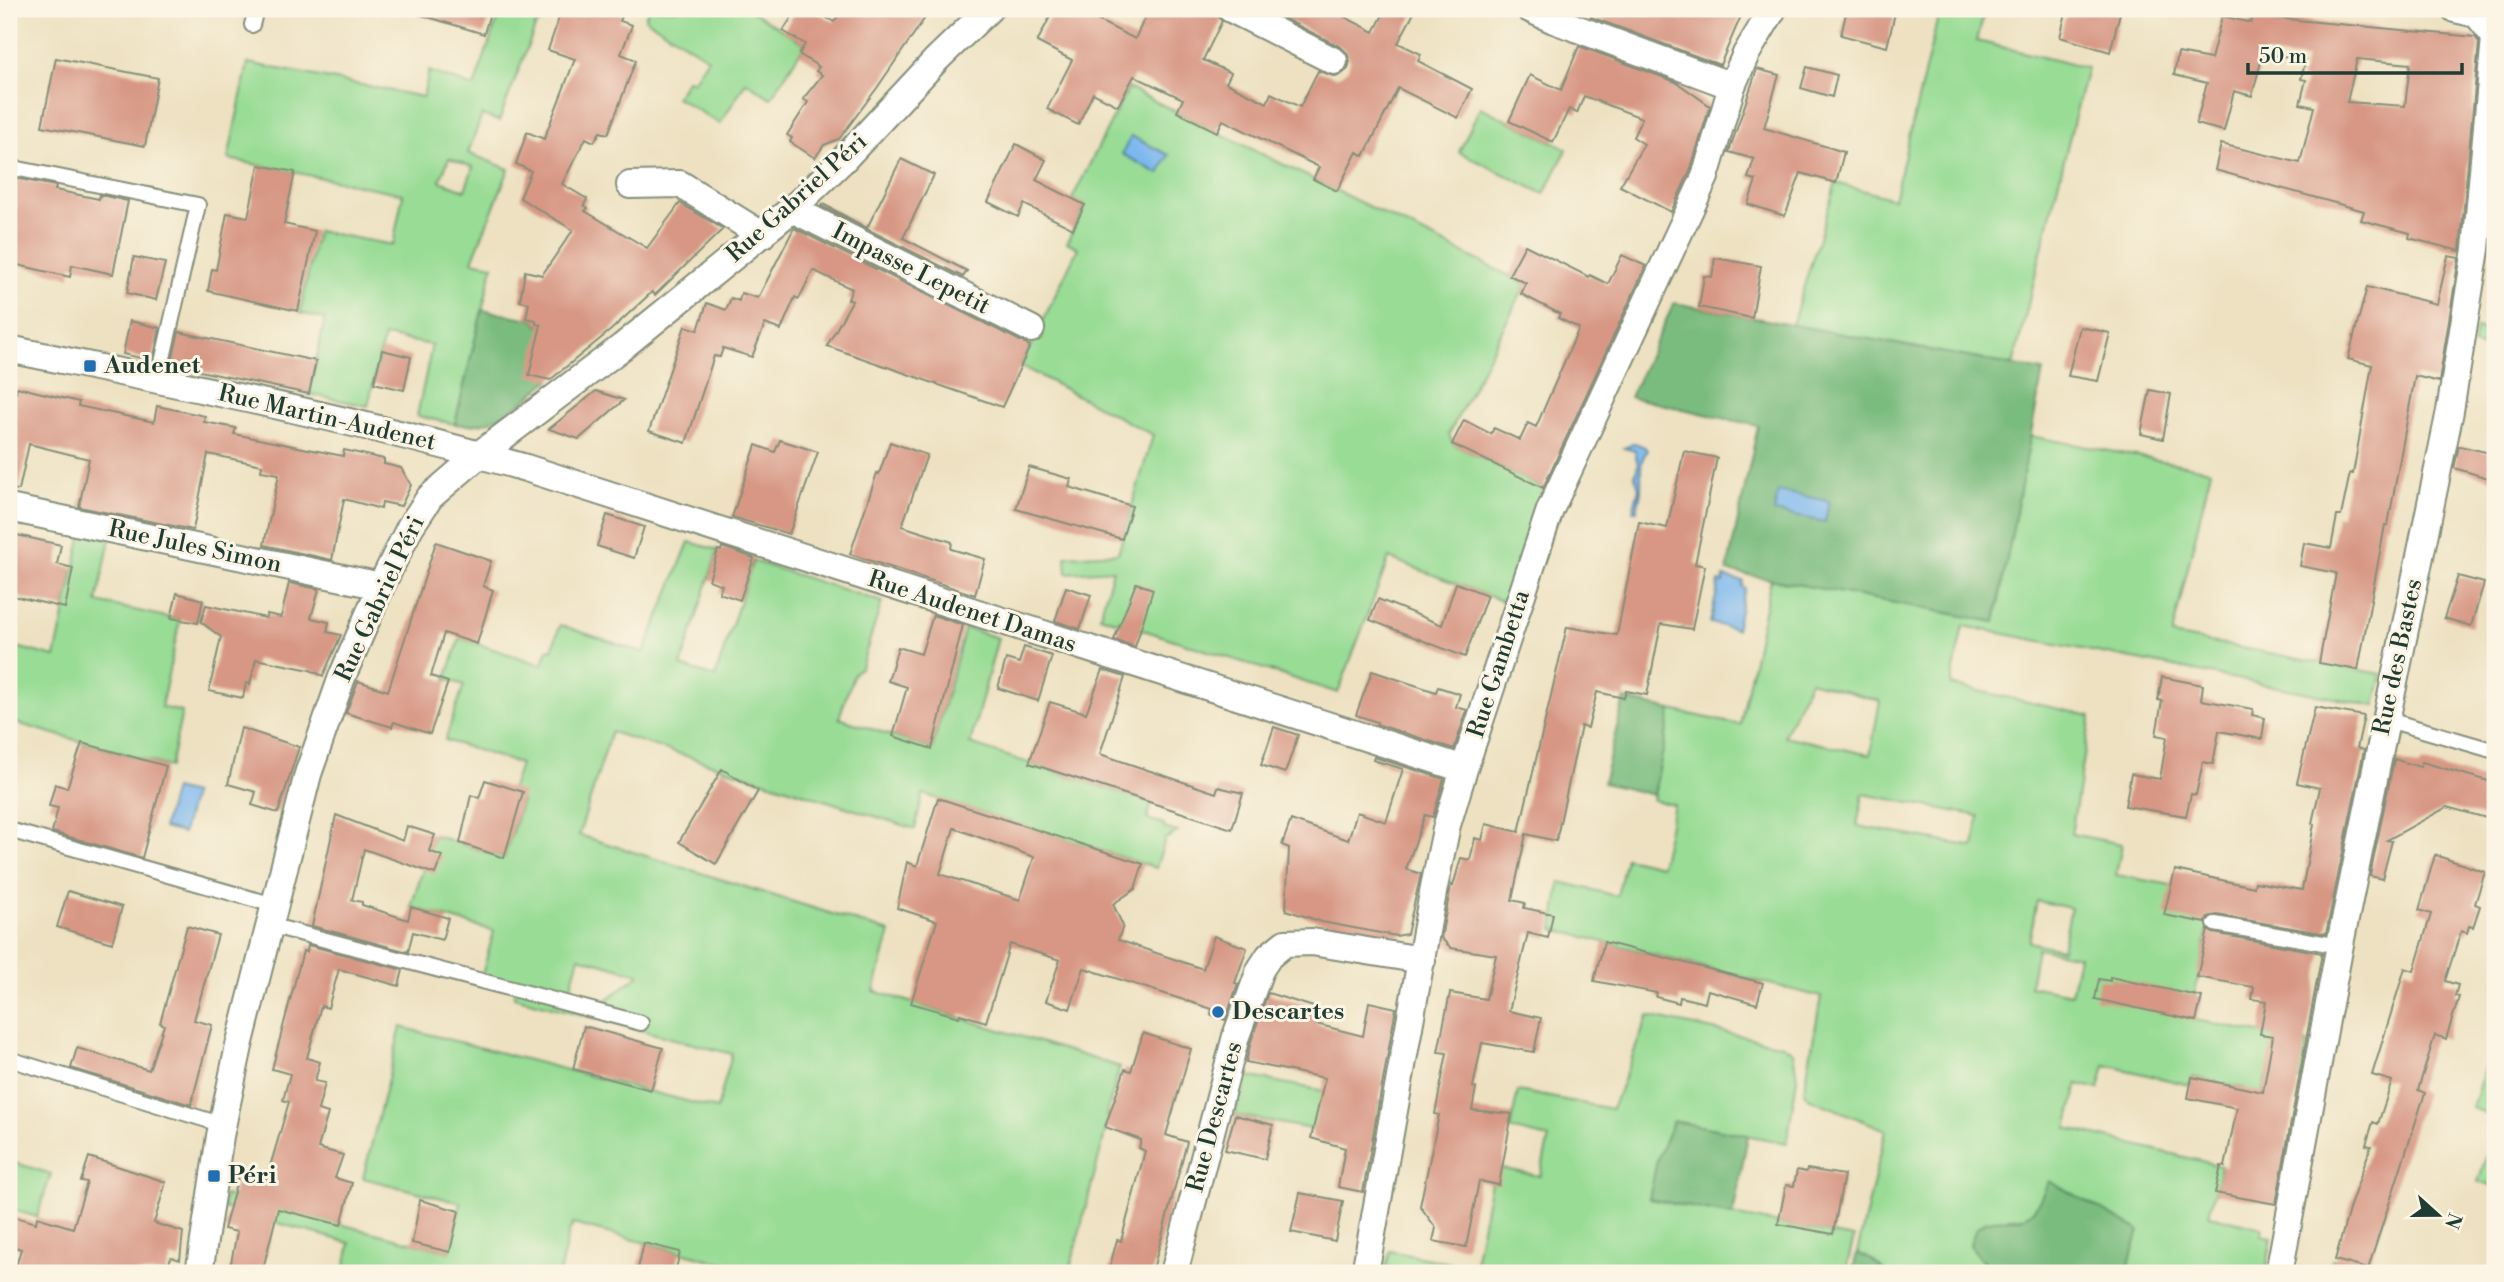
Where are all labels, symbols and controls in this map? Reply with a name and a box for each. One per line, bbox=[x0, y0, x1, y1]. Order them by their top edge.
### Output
scale bar bbox=[2248, 32, 2462, 76]
text: 50 m bbox=[2259, 44, 2307, 70]
street label: Rue Gabriel Péri bbox=[720, 127, 874, 269]
street label: Impasse Lepetit bbox=[827, 216, 995, 322]
place label: Audenet bbox=[103, 351, 201, 381]
marker: Audenet bbox=[82, 358, 98, 374]
street label: Rue Martin-Audenet bbox=[215, 378, 439, 458]
street label: Rue Gabriel Péri bbox=[328, 511, 432, 687]
street label: Rue Jules Simon bbox=[106, 514, 284, 580]
street label: Rue Audenet Damas bbox=[864, 564, 1080, 660]
street label: Rue des Bastes bbox=[2367, 576, 2429, 738]
street label: Rue Gambetta bbox=[1461, 586, 1537, 742]
place label: Descartes bbox=[1232, 997, 1344, 1027]
marker: Descartes bbox=[1210, 1004, 1226, 1020]
street label: Rue Descartes bbox=[1180, 1038, 1250, 1196]
place label: Péri bbox=[228, 1161, 277, 1191]
marker: Péri bbox=[206, 1168, 222, 1184]
north arrow bbox=[2402, 1180, 2472, 1250]
text: N bbox=[2439, 1209, 2467, 1232]

